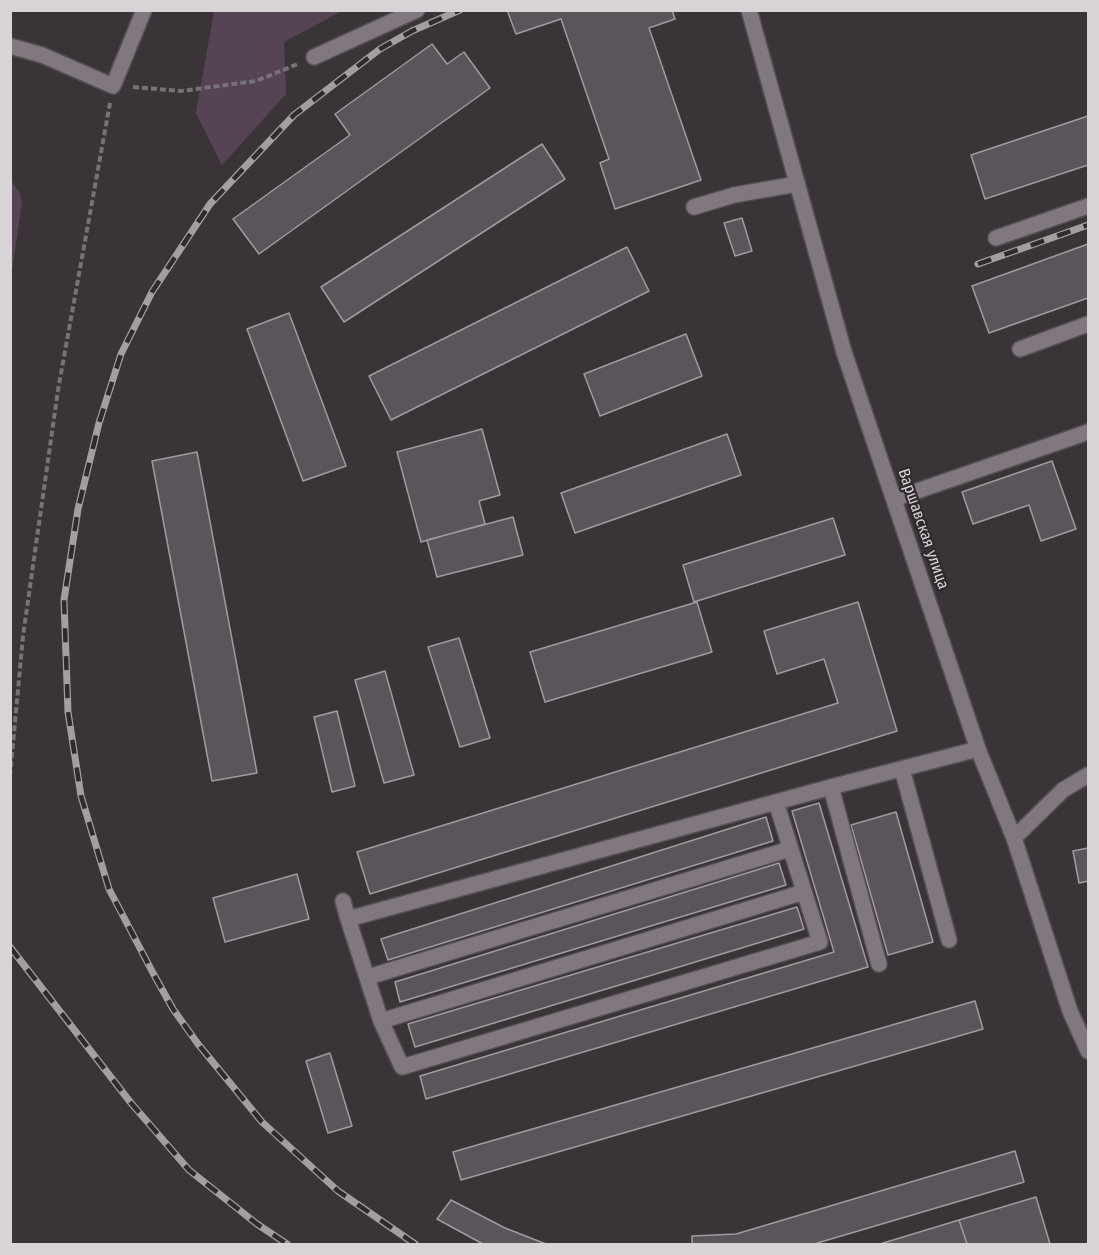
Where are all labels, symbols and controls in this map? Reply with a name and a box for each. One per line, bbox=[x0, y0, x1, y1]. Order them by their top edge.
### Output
street label: Варшавская улица bbox=[893, 466, 953, 592]

